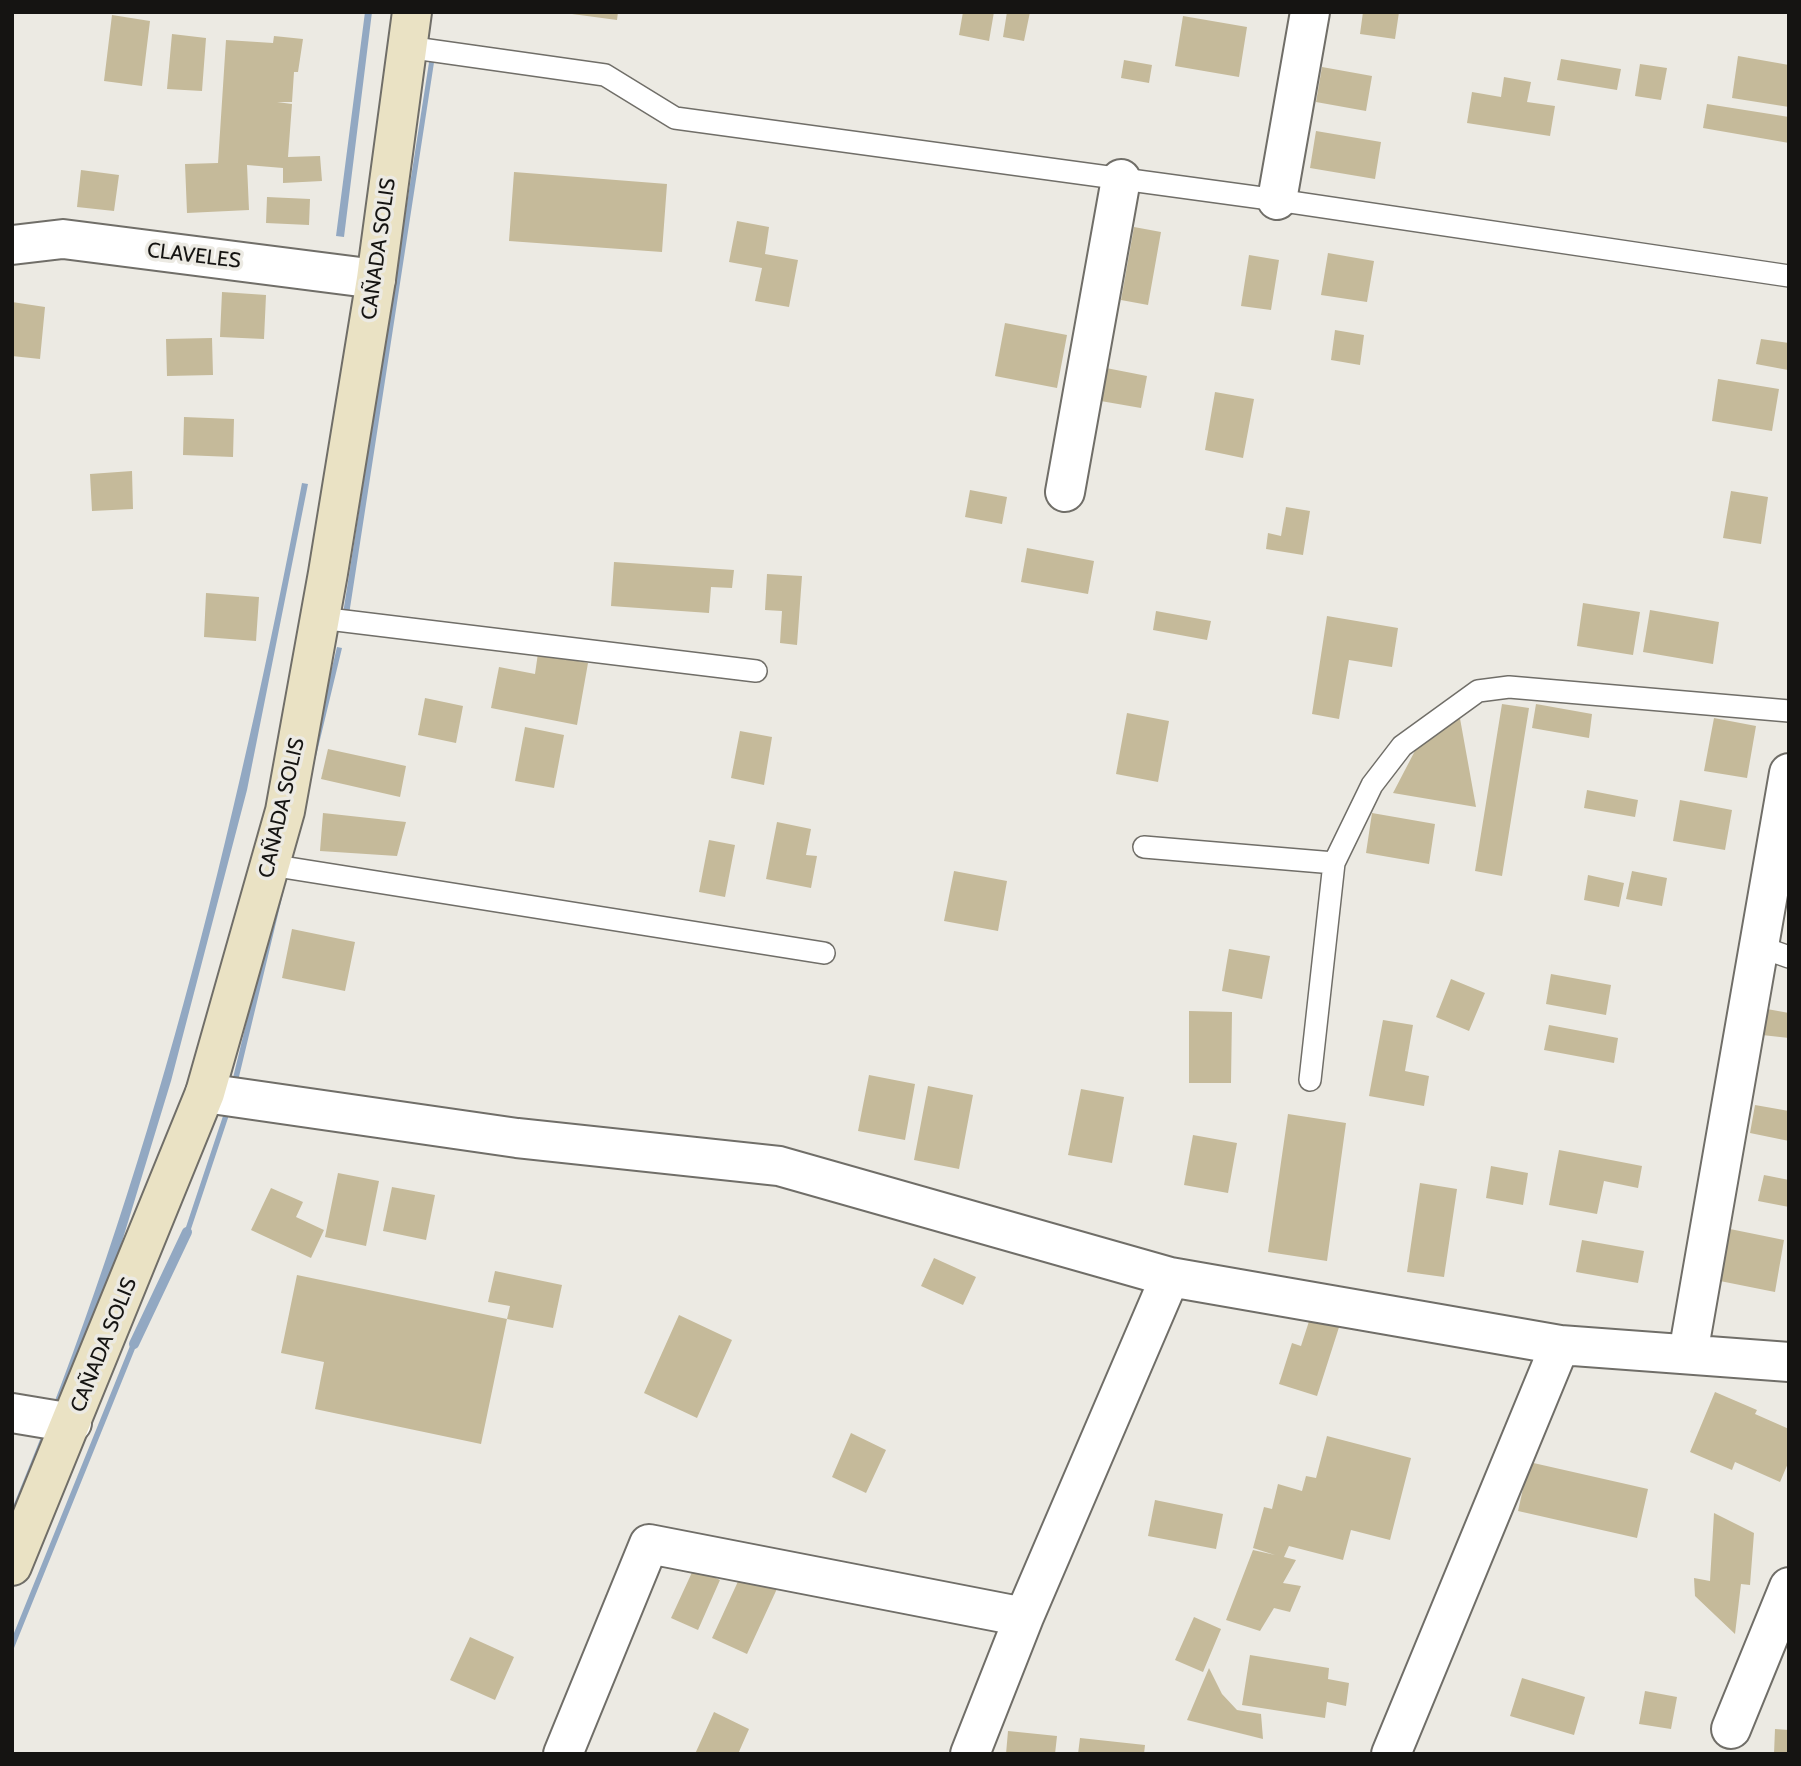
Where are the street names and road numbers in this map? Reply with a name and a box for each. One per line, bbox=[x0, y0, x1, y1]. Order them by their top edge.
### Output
street label: CAÑADA SOLIS bbox=[357, 177, 401, 321]
street label: CLAVELES bbox=[146, 238, 242, 274]
street label: CAÑADA SOLIS bbox=[254, 736, 310, 880]
street label: CAÑADA SOLIS bbox=[66, 1274, 142, 1416]

